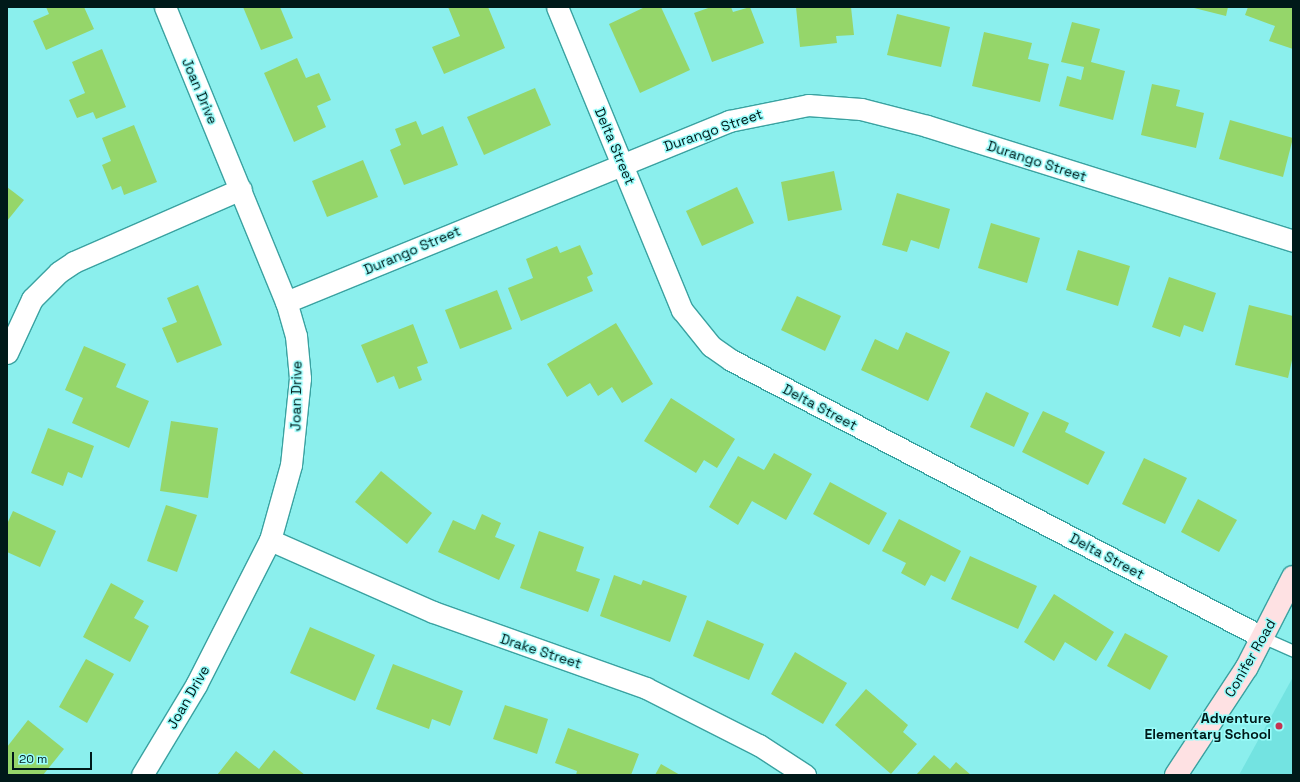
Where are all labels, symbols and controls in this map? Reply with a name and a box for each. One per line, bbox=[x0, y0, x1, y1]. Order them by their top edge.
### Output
street label: Joan Drive bbox=[179, 55, 221, 127]
street label: Delta Street bbox=[591, 105, 639, 187]
street label: Durango Street bbox=[661, 105, 765, 155]
street label: Durango Street bbox=[985, 137, 1089, 185]
street label: Durango Street bbox=[361, 222, 463, 278]
street label: Joan Drive bbox=[287, 361, 305, 431]
street label: Delta Street bbox=[780, 380, 860, 434]
street label: Delta Street bbox=[1067, 529, 1147, 583]
street label: Conifer Road bbox=[1221, 616, 1279, 700]
street label: Drake Street bbox=[498, 630, 584, 672]
street label: Joan Drive bbox=[163, 662, 213, 732]
place label: Adventure Elementary School bbox=[1145, 710, 1271, 742]
marker: Adventure Elementary School bbox=[1274, 721, 1284, 731]
scale bar bbox=[14, 744, 94, 770]
text: 20 m bbox=[19, 751, 47, 767]

